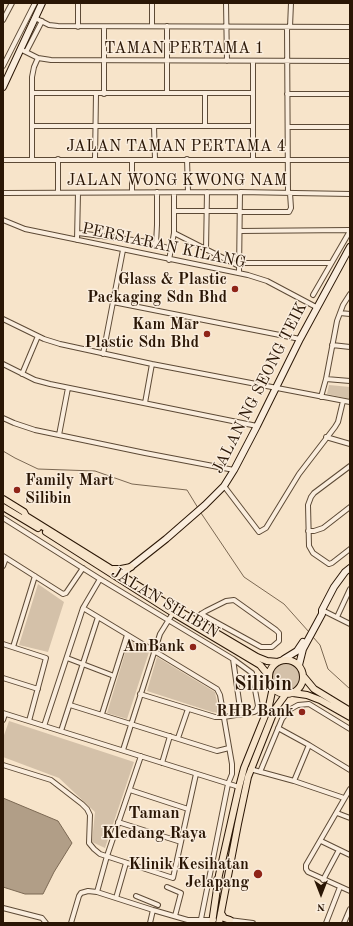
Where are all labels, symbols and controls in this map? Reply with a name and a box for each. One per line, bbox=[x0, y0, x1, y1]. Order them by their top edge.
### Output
street label: TAMAN PERTAMA 1 bbox=[104, 39, 264, 59]
street label: JALAN TAMAN PERTAMA 4 bbox=[66, 137, 286, 157]
street label: JALAN WONG KWONG NAM bbox=[67, 171, 287, 191]
street label: PERSIARAN KILANG bbox=[80, 219, 248, 273]
place label: Glass & Plastic Packaging Sdn Bhd bbox=[87, 270, 227, 308]
marker: Glass & Plastic Packaging Sdn Bhd bbox=[230, 284, 240, 294]
street label: JALAN NG SEONG TEIK bbox=[208, 299, 312, 477]
place label: Kam Mar Plastic Sdn Bhd bbox=[84, 315, 199, 353]
marker: Kam Mar Plastic Sdn Bhd bbox=[202, 329, 212, 339]
place label: Family Mart Silibin bbox=[25, 471, 114, 509]
marker: Family Mart Silibin bbox=[12, 485, 22, 495]
street label: JALAN SILIBIN bbox=[108, 563, 222, 643]
place label: AmBank bbox=[123, 637, 185, 657]
marker: AmBank bbox=[188, 642, 198, 652]
district label: Silibin bbox=[234, 673, 292, 697]
place label: RHB Bank bbox=[216, 702, 294, 722]
marker: RHB Bank bbox=[297, 707, 307, 717]
district label: Taman Kledang Raya bbox=[101, 804, 207, 844]
place label: Klinik Kesihatan Jelapang bbox=[129, 855, 249, 893]
marker: Klinik Kesihatan Jelapang bbox=[252, 868, 264, 880]
north arrow bbox=[301, 874, 341, 914]
text: N bbox=[317, 901, 325, 912]

